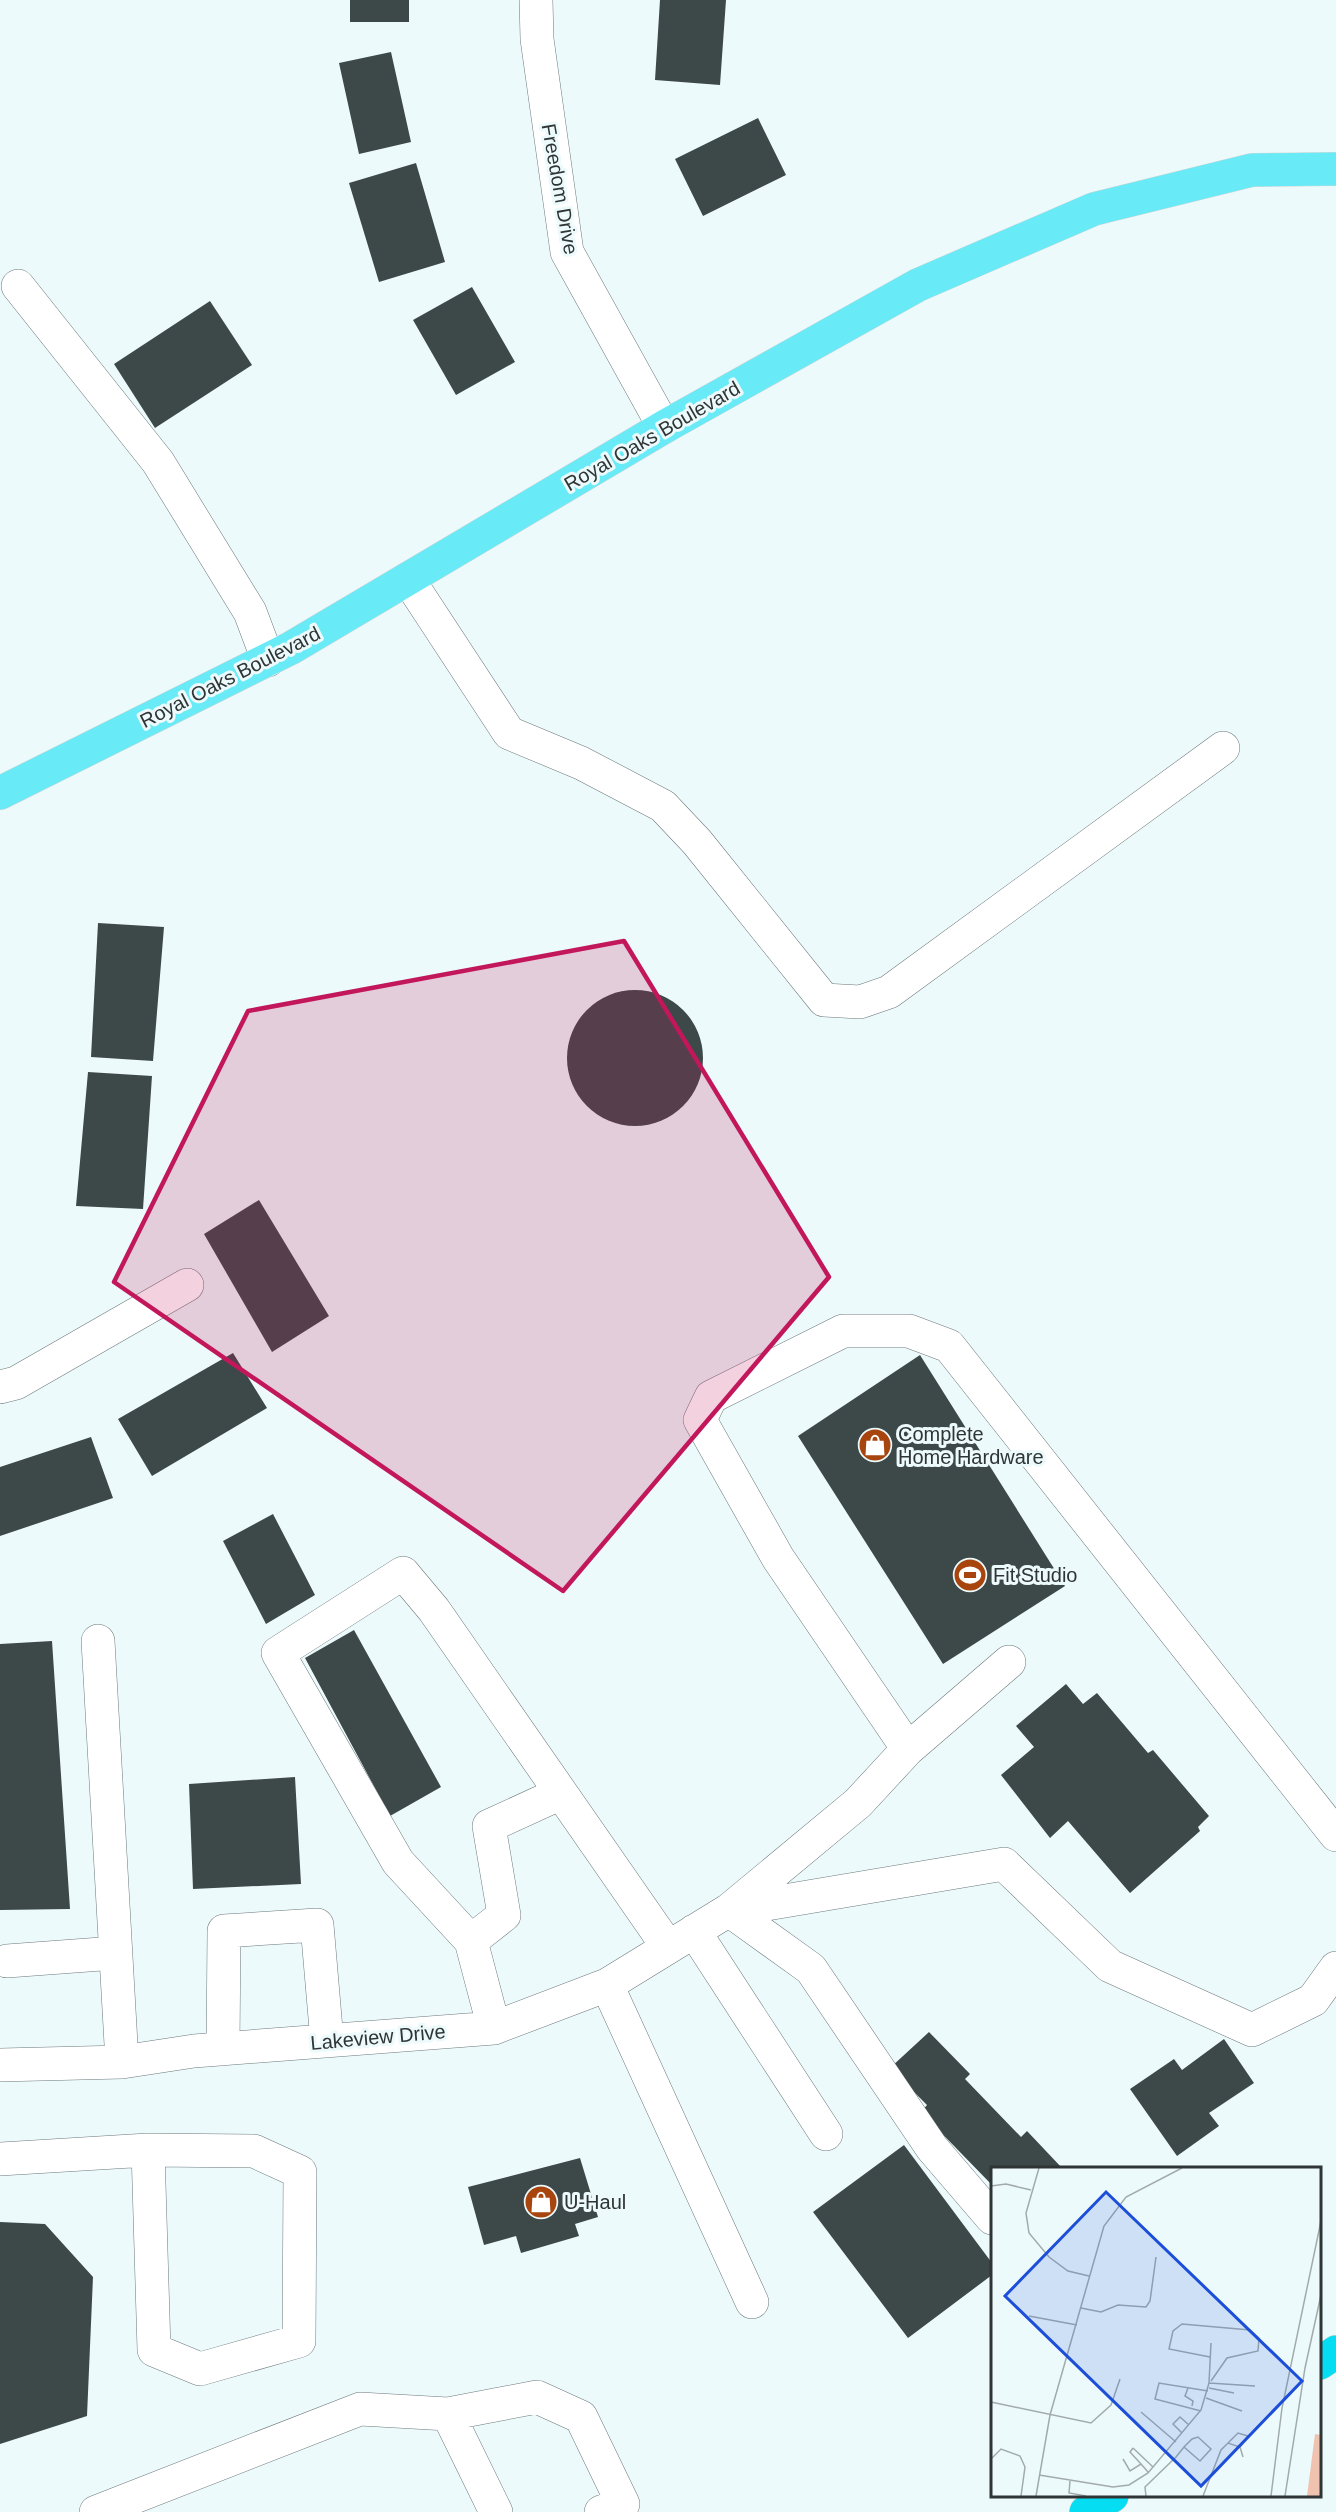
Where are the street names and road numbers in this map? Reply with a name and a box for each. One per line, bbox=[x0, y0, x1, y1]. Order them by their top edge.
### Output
street label: Freedom Drive bbox=[538, 122, 582, 256]
street label: Royal Oaks Boulevard bbox=[560, 377, 744, 495]
street label: Royal Oaks Boulevard bbox=[136, 622, 324, 732]
street label: Lakeview Drive bbox=[309, 2020, 447, 2054]

